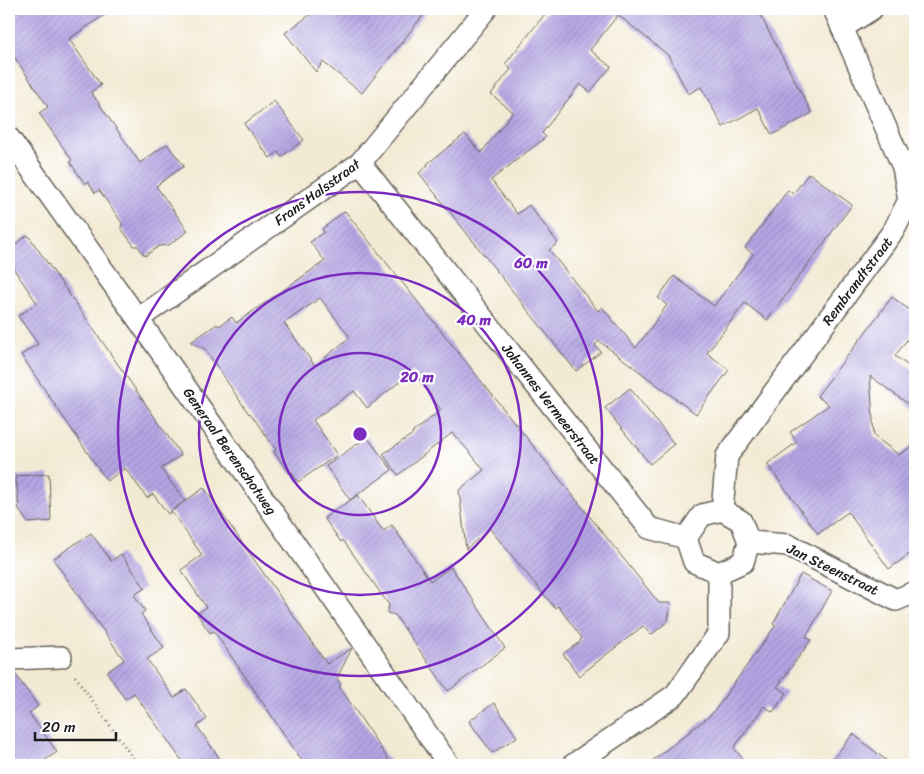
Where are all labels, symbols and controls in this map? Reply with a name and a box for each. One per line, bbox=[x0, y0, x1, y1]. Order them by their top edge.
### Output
street label: Frans Halsstraat bbox=[269, 152, 367, 232]
street label: Rembrandtstraat bbox=[816, 232, 899, 331]
text: 60 m bbox=[513, 250, 548, 276]
text: 40 m bbox=[456, 307, 492, 333]
street label: Johannes Vermeerstraat bbox=[494, 337, 606, 471]
text: 20 m bbox=[399, 364, 434, 390]
street label: Generaal Berenschotweg bbox=[176, 382, 283, 520]
centre of rings bbox=[351, 425, 369, 443]
street label: Jan Steenstraat bbox=[782, 536, 883, 603]
scale bar bbox=[35, 709, 116, 741]
text: 20 m bbox=[42, 714, 76, 740]

